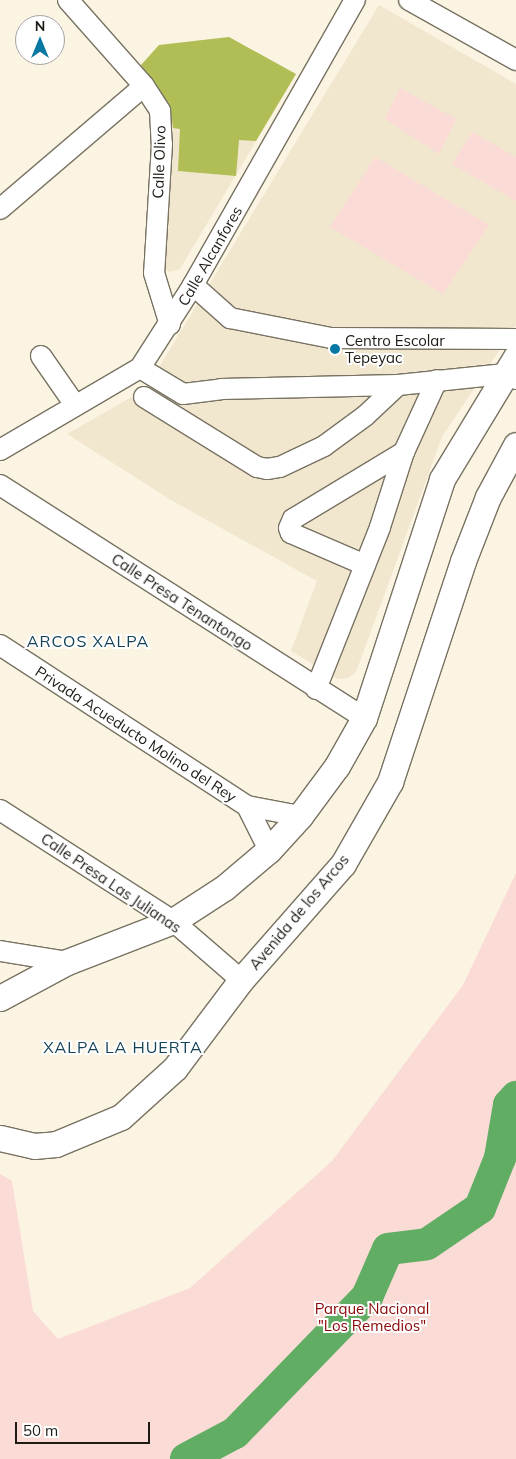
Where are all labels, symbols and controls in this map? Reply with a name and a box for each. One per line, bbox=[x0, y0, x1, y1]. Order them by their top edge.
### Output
north arrow bbox=[15, 15, 65, 65]
text: N bbox=[35, 17, 45, 35]
street label: Calle Olivo bbox=[149, 125, 169, 199]
street label: Calle Alcanfores bbox=[174, 203, 246, 309]
place label: Centro Escolar Tepeyac bbox=[345, 331, 445, 366]
marker: Centro Escolar Tepeyac bbox=[329, 343, 341, 355]
street label: Calle Presa Tenantongo bbox=[108, 550, 256, 654]
district label: ARCOS XALPA bbox=[25, 631, 151, 651]
street label: Privada Acueducto Molino del Rey bbox=[32, 662, 240, 806]
street label: Calle Presa Las Julianas bbox=[37, 829, 185, 937]
street label: Avenida de los Arcos bbox=[245, 851, 353, 973]
district label: XALPA LA HUERTA bbox=[41, 1037, 205, 1057]
park label: Parque Nacional "Los Remedios" bbox=[315, 1299, 429, 1334]
scale bar bbox=[18, 1412, 152, 1444]
text: 50 m bbox=[23, 1421, 58, 1440]

